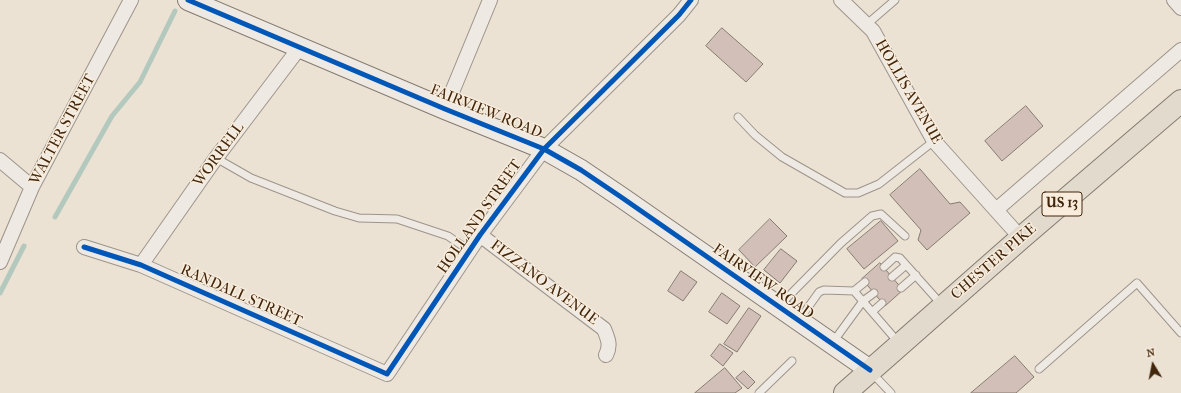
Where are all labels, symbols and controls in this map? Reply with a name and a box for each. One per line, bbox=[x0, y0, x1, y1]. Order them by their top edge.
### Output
street label: HOLLIS AVENUE bbox=[871, 36, 945, 148]
street label: WALTER STREET bbox=[26, 72, 100, 188]
street label: FAIRVIEW ROAD bbox=[427, 81, 545, 143]
street label: WORRELL bbox=[190, 119, 248, 191]
street label: HOLLAND STREET bbox=[434, 157, 526, 277]
road number: US 13 bbox=[1042, 192, 1082, 216]
street label: CHESTER PIKE bbox=[948, 220, 1040, 304]
street label: FIZZANO AVENUE bbox=[487, 237, 601, 329]
street label: FAIRVIEW ROAD bbox=[709, 240, 817, 324]
street label: RANDALL STREET bbox=[177, 261, 305, 331]
north arrow bbox=[1133, 345, 1173, 385]
text: N bbox=[1146, 346, 1156, 360]

